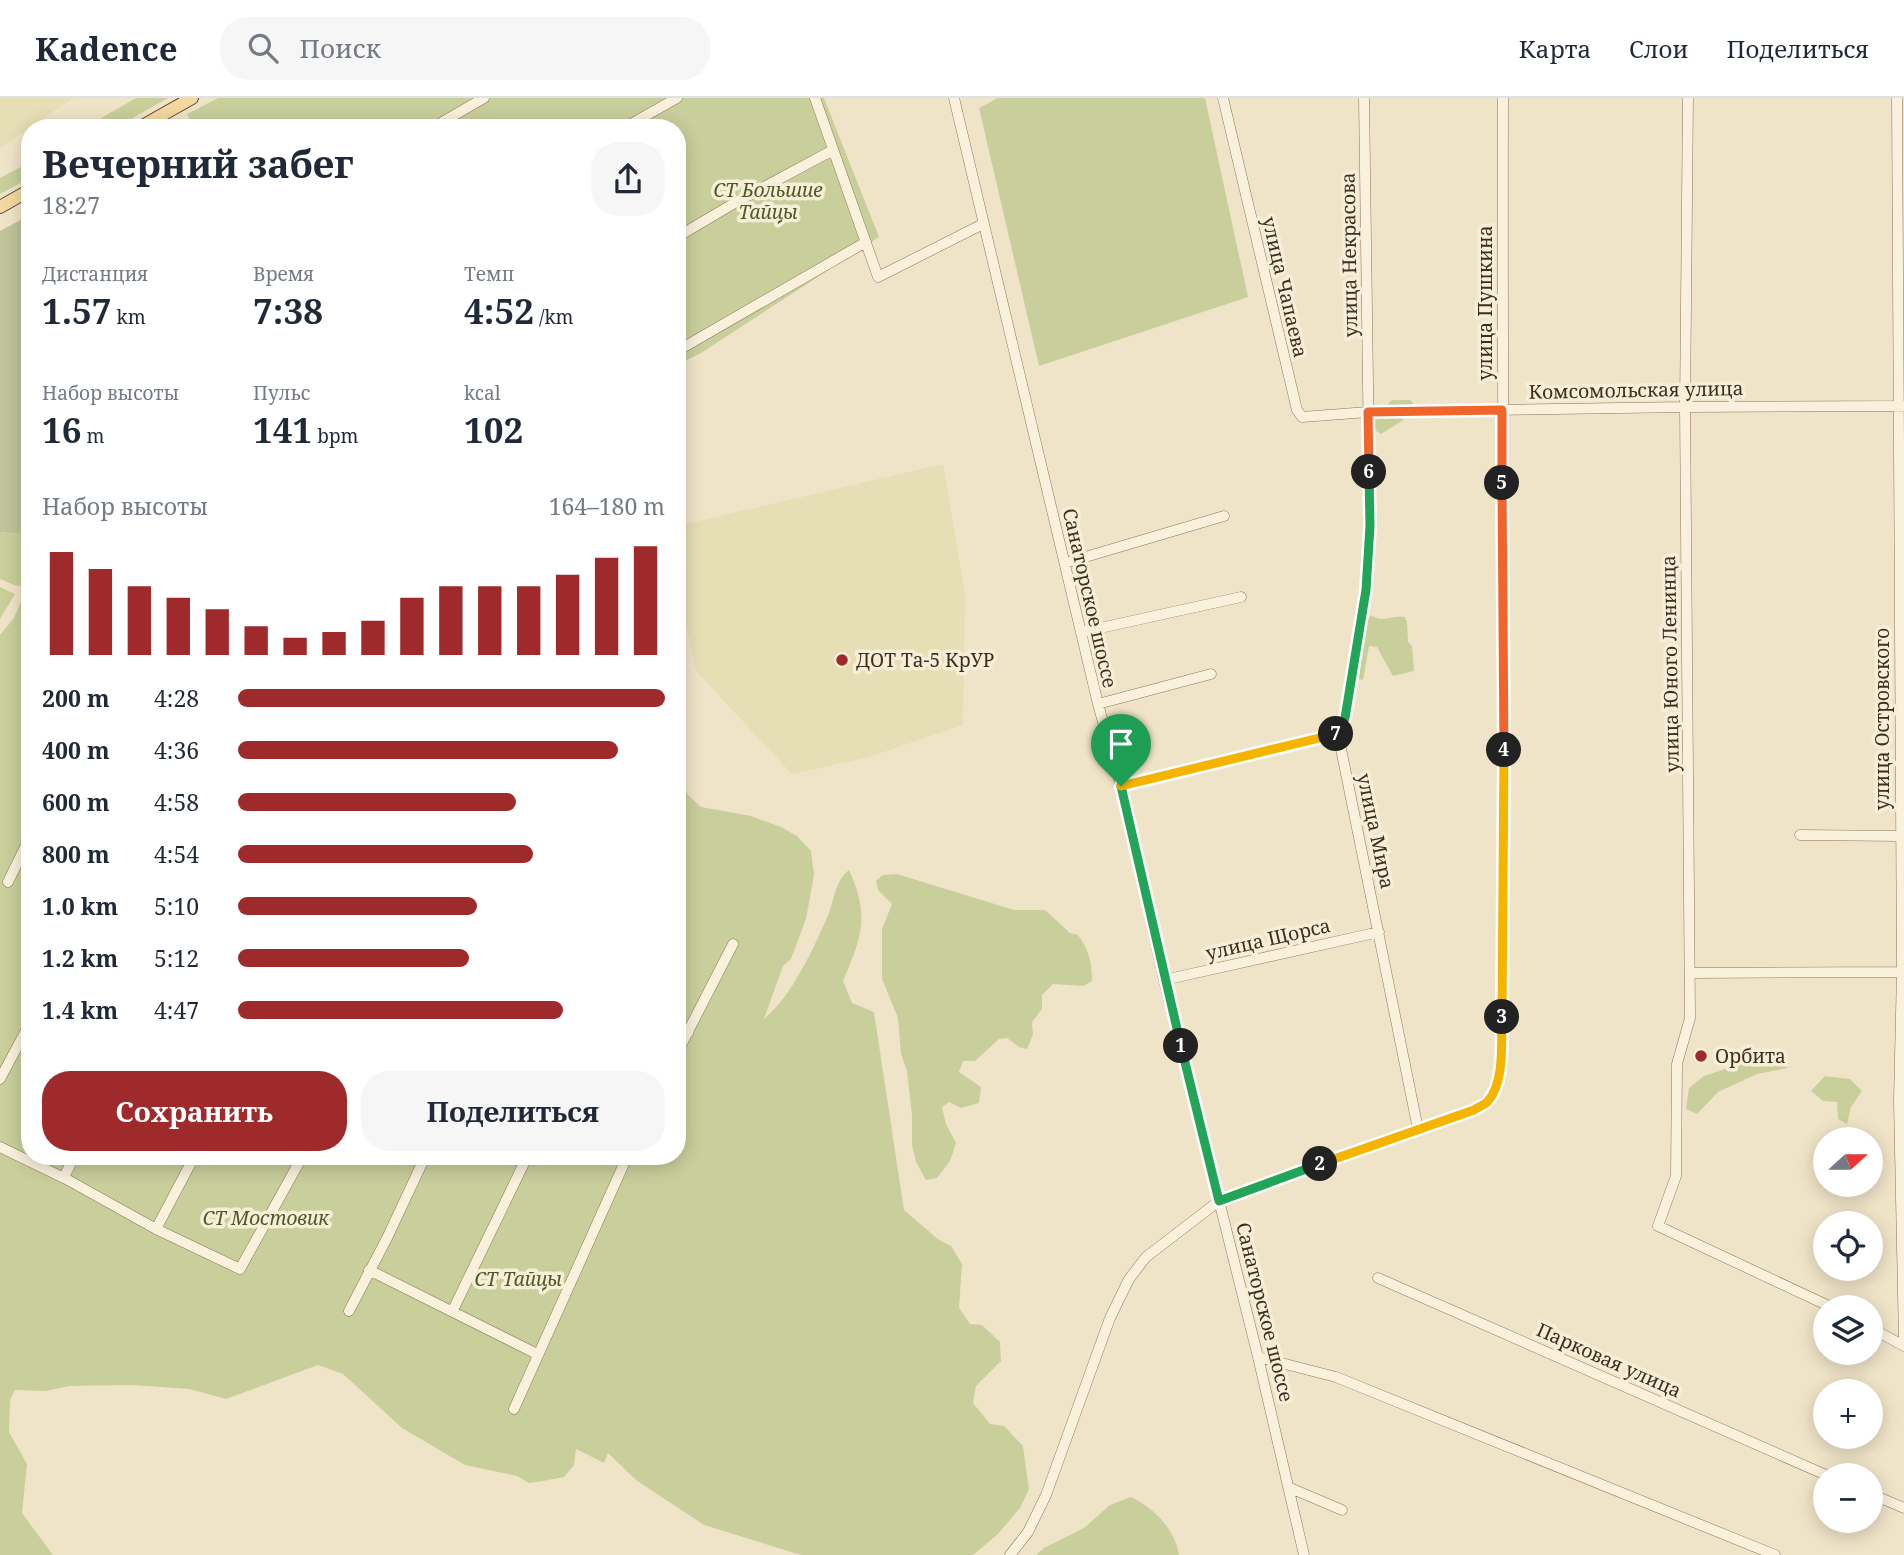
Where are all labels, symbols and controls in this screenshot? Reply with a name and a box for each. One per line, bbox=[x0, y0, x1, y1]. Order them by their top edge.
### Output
search box bbox=[220, 17, 710, 80]
text: Kadence bbox=[35, 26, 178, 71]
icon: search bbox=[244, 29, 282, 67]
text: Поиск bbox=[300, 30, 381, 66]
text: Карта bbox=[1519, 32, 1591, 65]
text: Слои bbox=[1629, 32, 1689, 65]
text: Поделиться bbox=[1727, 32, 1869, 65]
text: Вечерний забег bbox=[42, 137, 353, 189]
button: share bbox=[591, 142, 665, 216]
street label: улица Некрасова bbox=[1335, 172, 1363, 338]
park label: СТ Большие Тайцы bbox=[713, 177, 823, 225]
text: 18:27 bbox=[42, 189, 100, 221]
street label: улица Чапаева bbox=[1256, 214, 1314, 360]
street label: улица Пушкина bbox=[1472, 226, 1498, 380]
text: Дистанция bbox=[42, 261, 148, 287]
text: Время bbox=[253, 261, 314, 287]
text: Темп bbox=[464, 261, 514, 287]
text: 1.57 bbox=[42, 287, 112, 334]
text: 7:38 bbox=[253, 287, 323, 334]
text: 4:52 bbox=[464, 287, 534, 334]
text: km bbox=[112, 304, 146, 330]
text: /km bbox=[534, 304, 573, 330]
street label: Комсомольская улица bbox=[1528, 375, 1744, 405]
text: Набор высоты bbox=[42, 380, 179, 406]
text: Пульс bbox=[253, 380, 310, 406]
text: kcal bbox=[464, 380, 501, 406]
text: 16 bbox=[42, 406, 82, 453]
text: 141 bbox=[253, 406, 312, 453]
text: 102 bbox=[464, 406, 523, 453]
text: m bbox=[82, 423, 104, 449]
text: bpm bbox=[312, 423, 359, 449]
pin: 6 bbox=[1352, 454, 1386, 490]
text: 6 bbox=[1363, 458, 1374, 484]
pin: 5 bbox=[1484, 466, 1520, 500]
text: 5 bbox=[1496, 469, 1507, 495]
text: Набор высоты bbox=[42, 490, 208, 522]
text: 164–180 m bbox=[549, 490, 665, 522]
street label: Санаторское шоссе bbox=[1057, 506, 1123, 690]
street label: улица Юного Ленинца bbox=[1655, 555, 1685, 773]
street label: улица Островского bbox=[1869, 628, 1895, 810]
place label: ДОТ Та-5 КрУР bbox=[856, 647, 994, 673]
marker: ДОТ Та-5 КрУР bbox=[834, 652, 850, 668]
text: 200 m bbox=[42, 682, 110, 714]
text: 4:28 bbox=[154, 682, 199, 714]
pin bbox=[1091, 714, 1151, 786]
pin: 7 bbox=[1318, 716, 1354, 752]
text: 7 bbox=[1330, 720, 1341, 746]
icon: arrive bbox=[1102, 725, 1140, 763]
pin: 4 bbox=[1486, 732, 1522, 768]
text: 400 m bbox=[42, 734, 110, 766]
text: 4:36 bbox=[154, 734, 199, 766]
text: 4 bbox=[1498, 736, 1509, 762]
street label: улица Мира bbox=[1351, 771, 1401, 891]
text: 600 m bbox=[42, 786, 110, 818]
text: 4:58 bbox=[154, 786, 199, 818]
text: 800 m bbox=[42, 838, 110, 870]
text: 4:54 bbox=[154, 838, 199, 870]
text: 1.0 km bbox=[42, 890, 118, 922]
text: 5:10 bbox=[154, 890, 199, 922]
street label: улица Щорса bbox=[1203, 912, 1333, 966]
text: 1.2 km bbox=[42, 942, 118, 974]
text: 5:12 bbox=[154, 942, 199, 974]
text: 1.4 km bbox=[42, 994, 118, 1026]
text: 4:47 bbox=[154, 994, 199, 1026]
pin: 3 bbox=[1484, 1000, 1520, 1034]
text: 3 bbox=[1496, 1003, 1507, 1029]
pin: 1 bbox=[1164, 1028, 1198, 1063]
text: 1 bbox=[1175, 1032, 1186, 1058]
place label: Орбита bbox=[1715, 1043, 1786, 1069]
marker: Орбита bbox=[1693, 1048, 1709, 1064]
button: Сохранить bbox=[42, 1071, 347, 1151]
button: Поделиться bbox=[361, 1071, 665, 1151]
north arrow bbox=[1813, 1127, 1883, 1197]
map controls bbox=[1813, 1127, 1883, 1533]
pin: 2 bbox=[1302, 1146, 1338, 1182]
text: 2 bbox=[1314, 1150, 1325, 1176]
park label: СТ Мостовик bbox=[203, 1205, 330, 1231]
button: locate bbox=[1813, 1211, 1883, 1281]
street label: Санаторское шоссе bbox=[1230, 1220, 1300, 1404]
park label: СТ Тайцы bbox=[474, 1266, 562, 1292]
button: layers bbox=[1813, 1295, 1883, 1365]
street label: Парковая улица bbox=[1533, 1316, 1685, 1404]
button: + bbox=[1813, 1379, 1883, 1449]
button: − bbox=[1813, 1463, 1883, 1533]

